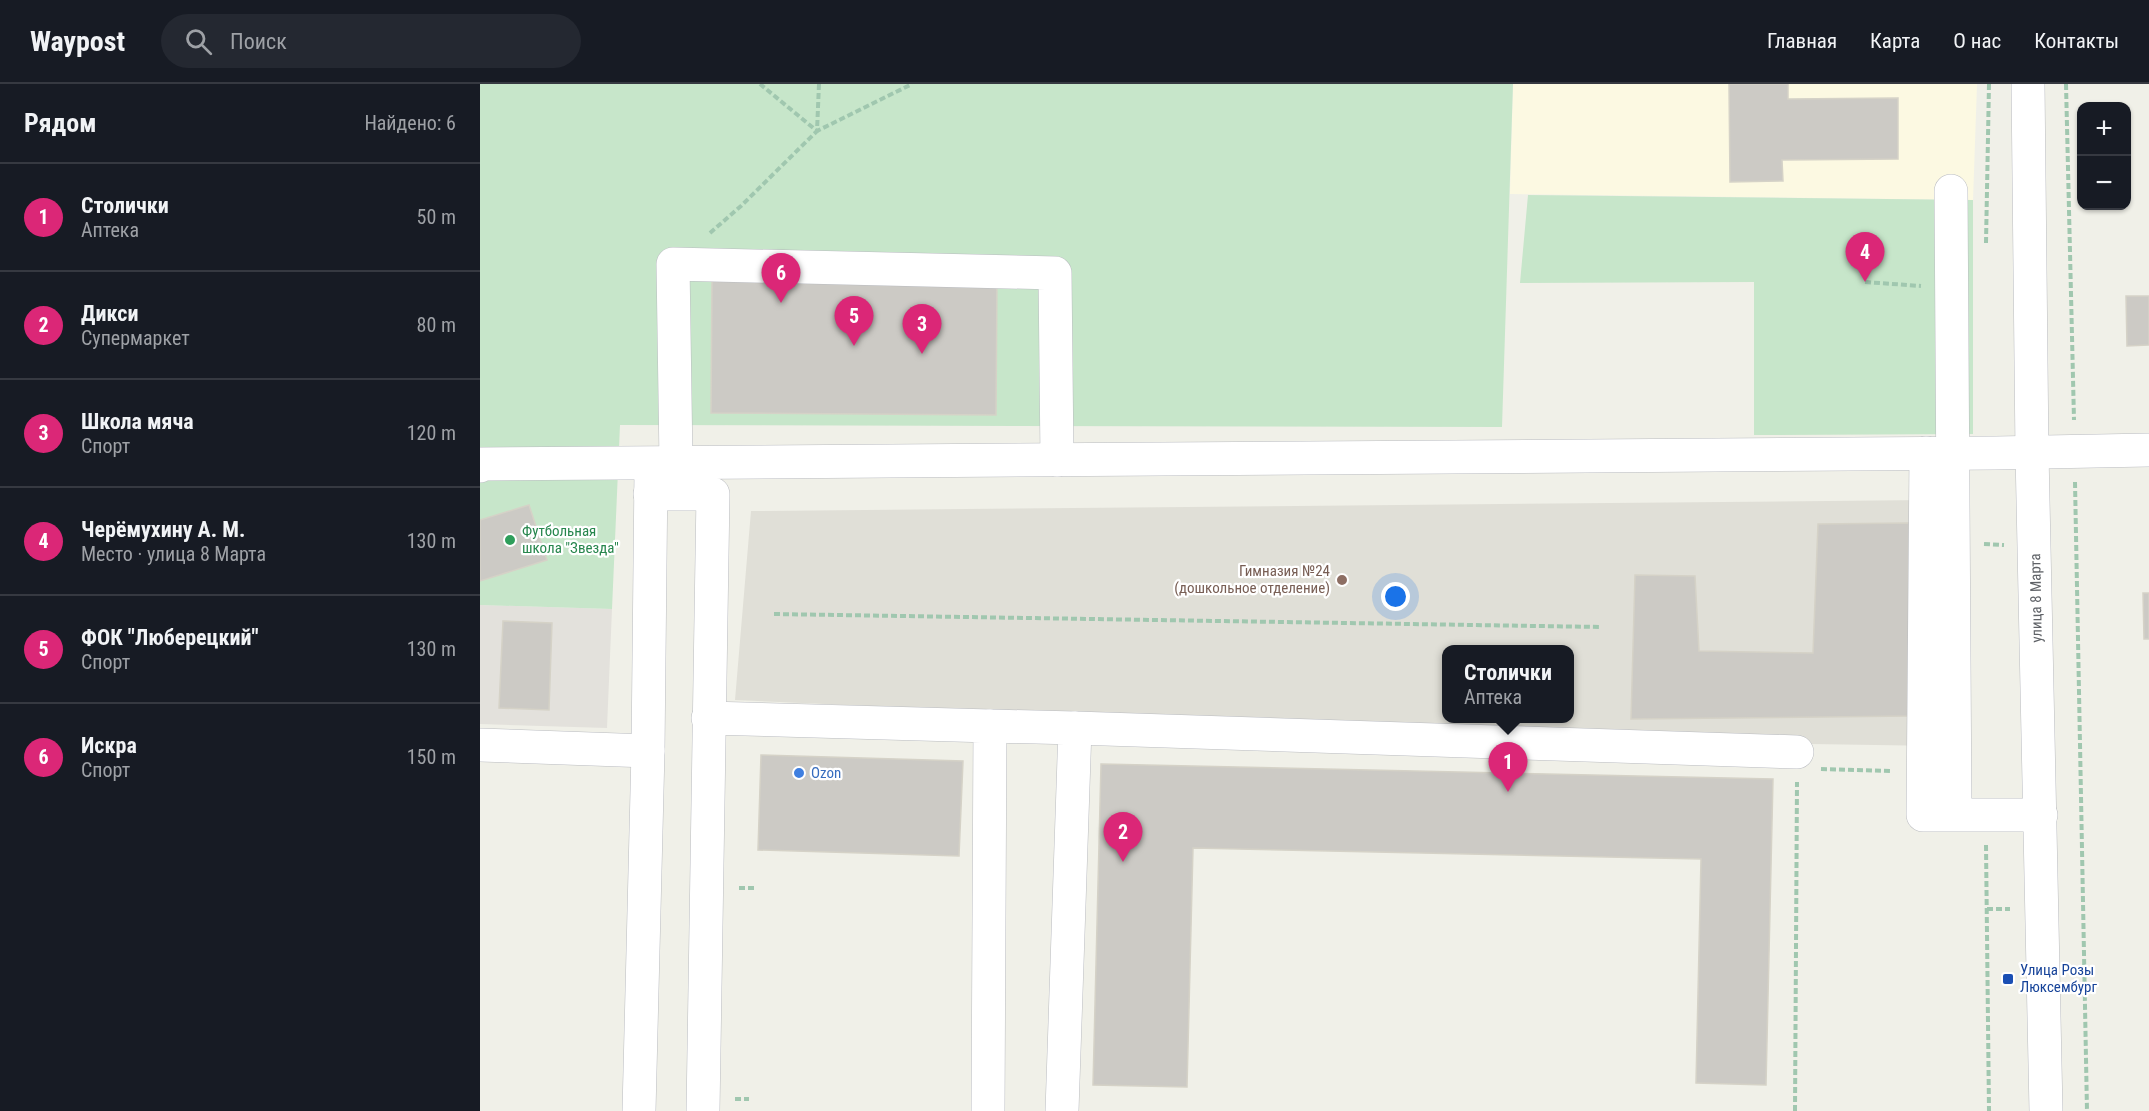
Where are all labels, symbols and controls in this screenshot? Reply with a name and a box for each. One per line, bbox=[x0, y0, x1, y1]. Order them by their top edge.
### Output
search box bbox=[161, 14, 581, 68]
text: Waypost bbox=[30, 25, 125, 58]
icon: search bbox=[182, 25, 215, 58]
text: Поиск bbox=[230, 29, 287, 54]
text: Главная bbox=[1767, 29, 1837, 53]
text: Карта bbox=[1870, 29, 1920, 53]
text: О нас bbox=[1953, 29, 2001, 53]
text: Контакты bbox=[2034, 29, 2119, 53]
map controls bbox=[2077, 102, 2131, 210]
button: + bbox=[2077, 102, 2131, 156]
text: Рядом bbox=[24, 108, 96, 138]
text: Найдено: 6 bbox=[364, 111, 456, 135]
button: − bbox=[2077, 156, 2131, 210]
text: Столички bbox=[81, 193, 169, 218]
text: 1 bbox=[38, 205, 49, 229]
text: 50 m bbox=[417, 205, 456, 229]
text: Аптека bbox=[81, 218, 139, 242]
pin: 4 bbox=[1846, 232, 1884, 282]
pin: 6 bbox=[762, 254, 800, 303]
pin: 5 bbox=[834, 296, 874, 346]
text: Дикси bbox=[81, 301, 138, 326]
pin: 3 bbox=[902, 304, 942, 354]
text: 2 bbox=[38, 313, 49, 337]
text: 80 m bbox=[417, 313, 456, 337]
text: Супермаркет bbox=[81, 326, 190, 350]
text: Школа мяча bbox=[81, 409, 194, 434]
text: 3 bbox=[38, 421, 49, 445]
text: 120 m bbox=[407, 421, 456, 445]
text: Спорт bbox=[81, 434, 130, 458]
text: Черёмухину А. М. bbox=[81, 517, 245, 542]
place label: Футбольная школа "Звезда" bbox=[522, 522, 619, 557]
text: 4 bbox=[38, 529, 49, 553]
text: 130 m bbox=[407, 529, 456, 553]
marker: Футбольная школа "Звезда" bbox=[503, 533, 517, 547]
text: Место · улица 8 Марта bbox=[81, 542, 266, 566]
street label: улица 8 Марта bbox=[2026, 553, 2046, 643]
place label: Гимназия №24 (дошкольное отделение) bbox=[1174, 562, 1330, 597]
marker: Гимназия №24 (дошкольное отделение) bbox=[1335, 573, 1349, 587]
your location bbox=[1381, 582, 1410, 611]
text: ФОК "Люберецкий" bbox=[81, 625, 259, 650]
text: 5 bbox=[38, 637, 49, 661]
text: 130 m bbox=[407, 637, 456, 661]
popup bbox=[1442, 645, 1574, 723]
text: Спорт bbox=[81, 650, 130, 674]
text: Столички bbox=[1464, 660, 1552, 685]
text: Аптека bbox=[1464, 685, 1522, 709]
text: Искра bbox=[81, 733, 137, 758]
pin: 1 bbox=[1488, 742, 1528, 792]
text: 6 bbox=[38, 745, 49, 769]
text: 150 m bbox=[407, 745, 456, 769]
text: Спорт bbox=[81, 758, 130, 782]
place label: Ozon bbox=[811, 764, 841, 782]
marker: Ozon bbox=[792, 766, 806, 780]
pin: 2 bbox=[1104, 812, 1142, 862]
place label: Улица Розы Люксембург bbox=[2020, 961, 2097, 996]
marker: Улица Розы Люксембург bbox=[2001, 972, 2015, 986]

